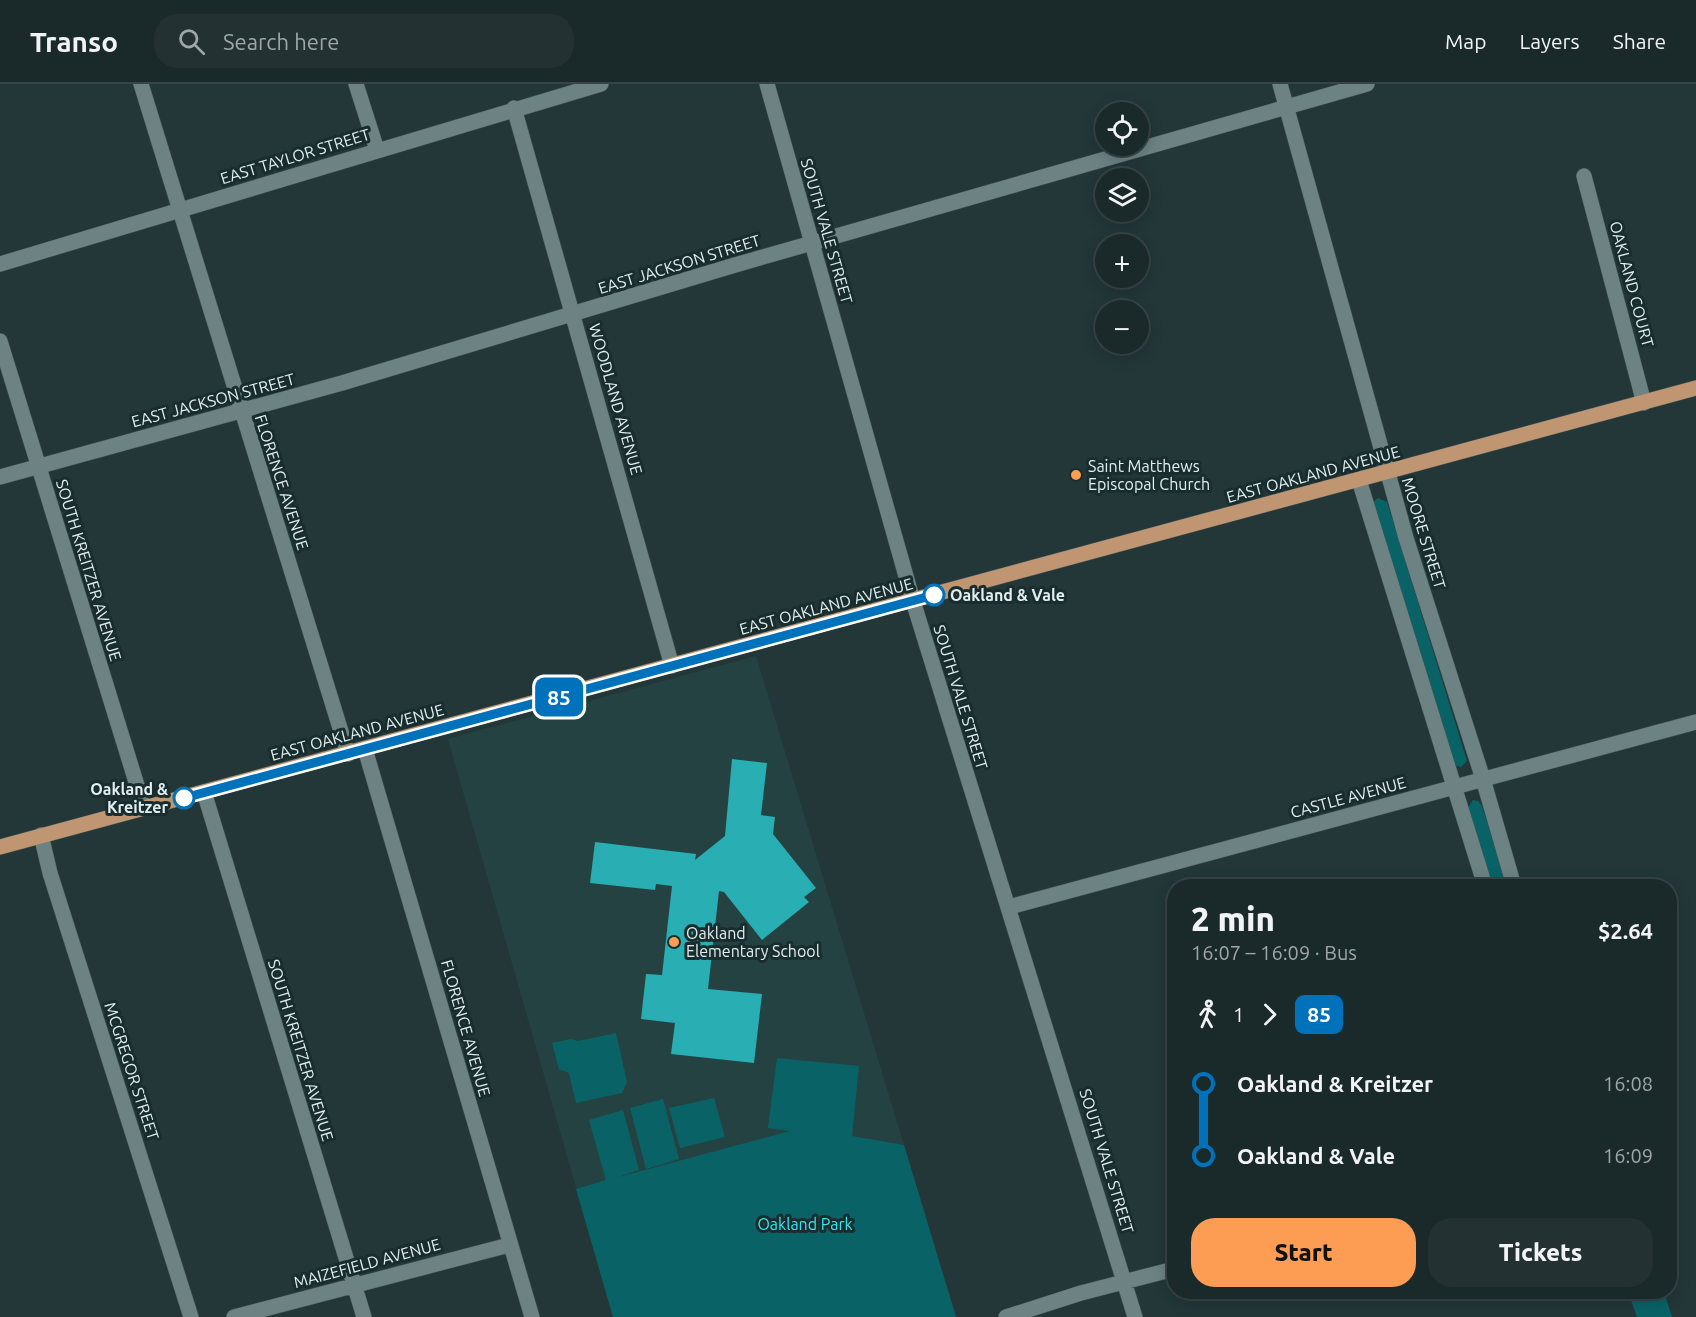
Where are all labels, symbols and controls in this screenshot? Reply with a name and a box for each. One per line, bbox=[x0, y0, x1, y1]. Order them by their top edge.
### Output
search box bbox=[154, 14, 574, 68]
icon: search bbox=[175, 25, 208, 58]
text: Transo bbox=[30, 26, 118, 57]
text: Search here bbox=[223, 29, 339, 54]
text: Map bbox=[1445, 29, 1486, 53]
text: Layers bbox=[1519, 29, 1580, 53]
text: Share bbox=[1613, 29, 1666, 53]
map controls bbox=[1095, 102, 1149, 354]
button: locate bbox=[1095, 102, 1149, 156]
street label: EAST TAYLOR STREET bbox=[218, 125, 372, 187]
street label: SOUTH VALE STREET bbox=[798, 156, 856, 306]
button: layers bbox=[1095, 168, 1149, 222]
street label: OAKLAND COURT bbox=[1607, 219, 1657, 349]
street label: EAST JACKSON STREET bbox=[596, 231, 762, 297]
button: + bbox=[1095, 234, 1149, 288]
button: − bbox=[1095, 300, 1149, 354]
street label: WOODLAND AVENUE bbox=[586, 321, 646, 477]
street label: EAST JACKSON STREET bbox=[129, 369, 297, 430]
street label: FLORENCE AVENUE bbox=[252, 412, 312, 552]
street label: EAST OAKLAND AVENUE bbox=[1224, 442, 1402, 506]
place label: Saint Matthews Episcopal Church bbox=[1088, 457, 1210, 493]
marker: Saint Matthews Episcopal Church bbox=[1069, 468, 1083, 482]
street label: MOORE STREET bbox=[1399, 475, 1450, 591]
street label: SOUTH KREITZER AVENUE bbox=[53, 477, 125, 663]
street label: EAST OAKLAND AVENUE bbox=[737, 574, 915, 638]
marker: Oakland & Vale bbox=[923, 584, 945, 606]
place label: Oakland & Vale bbox=[950, 586, 1065, 604]
street label: SOUTH VALE STREET bbox=[930, 623, 992, 771]
line badge: 85 bbox=[532, 678, 586, 716]
text: 85 bbox=[547, 685, 571, 709]
street label: EAST OAKLAND AVENUE bbox=[268, 700, 446, 764]
street label: CASTLE AVENUE bbox=[1288, 773, 1408, 821]
place label: Oakland & Kreitzer bbox=[90, 780, 168, 816]
marker: Oakland & Kreitzer bbox=[173, 787, 195, 809]
text: 2 min bbox=[1191, 900, 1275, 937]
text: $2.64 bbox=[1598, 918, 1653, 943]
place label: Oakland Elementary School bbox=[686, 924, 820, 960]
marker: Oakland Elementary School bbox=[667, 935, 681, 949]
text: 16:07 – 16:09 · Bus bbox=[1191, 941, 1357, 964]
street label: SOUTH KREITZER AVENUE bbox=[265, 957, 337, 1143]
street label: FLORENCE AVENUE bbox=[438, 958, 494, 1098]
icon: walk bbox=[1191, 998, 1224, 1031]
icon: forward bbox=[1253, 998, 1286, 1031]
street label: MCGREGOR STREET bbox=[101, 1000, 163, 1142]
text: 85 bbox=[1307, 1002, 1331, 1026]
text: 1 bbox=[1233, 1003, 1244, 1026]
text: Oakland & Kreitzer bbox=[1237, 1071, 1433, 1096]
text: 16:08 bbox=[1603, 1072, 1653, 1095]
street label: SOUTH VALE STREET bbox=[1076, 1087, 1138, 1235]
text: Oakland & Vale bbox=[1237, 1143, 1395, 1168]
text: 16:09 bbox=[1603, 1144, 1653, 1167]
park label: Oakland Park bbox=[757, 1215, 853, 1233]
button: Start bbox=[1191, 1218, 1416, 1287]
button: Tickets bbox=[1428, 1218, 1653, 1287]
street label: MAIZEFIELD AVENUE bbox=[292, 1235, 442, 1291]

